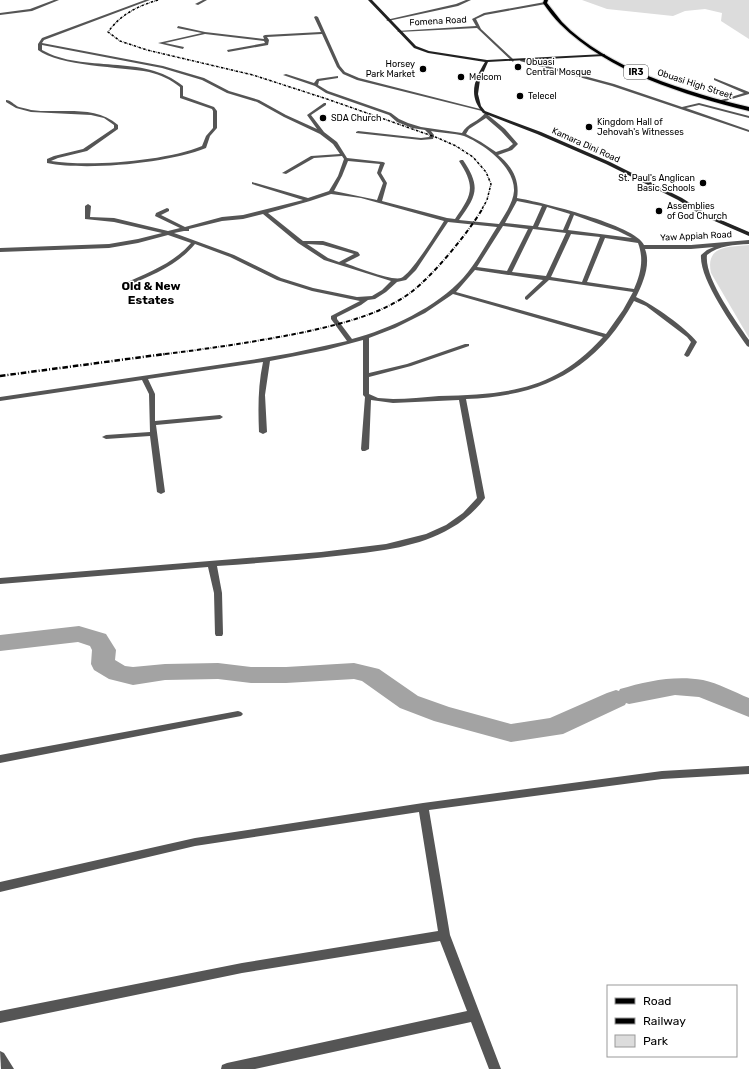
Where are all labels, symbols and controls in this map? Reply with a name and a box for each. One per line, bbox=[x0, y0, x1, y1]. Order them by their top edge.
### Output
street label: Fomena Road bbox=[409, 15, 467, 27]
place label: Obuasi Central Mosque bbox=[526, 57, 591, 77]
place label: Horsey Park Market bbox=[366, 59, 415, 79]
marker: Obuasi Central Mosque bbox=[513, 62, 523, 72]
marker: Horsey Park Market bbox=[418, 64, 428, 74]
road number: IR3 bbox=[624, 65, 648, 79]
street label: Obuasi High Street bbox=[656, 67, 734, 101]
marker: Melcom bbox=[456, 72, 466, 82]
place label: Melcom bbox=[469, 72, 502, 82]
marker: Telecel bbox=[515, 91, 525, 101]
place label: Telecel bbox=[528, 91, 557, 101]
marker: SDA Church bbox=[318, 113, 328, 123]
place label: SDA Church bbox=[331, 113, 381, 123]
place label: Kingdom Hall of Jehovah's Witnesses bbox=[597, 117, 684, 137]
marker: Kingdom Hall of Jehovah's Witnesses bbox=[584, 122, 594, 132]
street label: Kamara Dini Road bbox=[550, 126, 622, 164]
place label: St. Paul's Anglican Basic Schools bbox=[618, 173, 695, 193]
marker: St. Paul's Anglican Basic Schools bbox=[698, 178, 708, 188]
place label: Assemblies of God Church bbox=[667, 201, 727, 221]
marker: Assemblies of God Church bbox=[654, 206, 664, 216]
street label: Yaw Appiah Road bbox=[660, 229, 732, 243]
district label: Old & New Estates bbox=[121, 279, 181, 307]
legend bbox=[607, 985, 737, 1057]
text: Road bbox=[643, 994, 671, 1008]
text: Railway bbox=[643, 1014, 686, 1028]
text: Park bbox=[643, 1034, 669, 1048]

